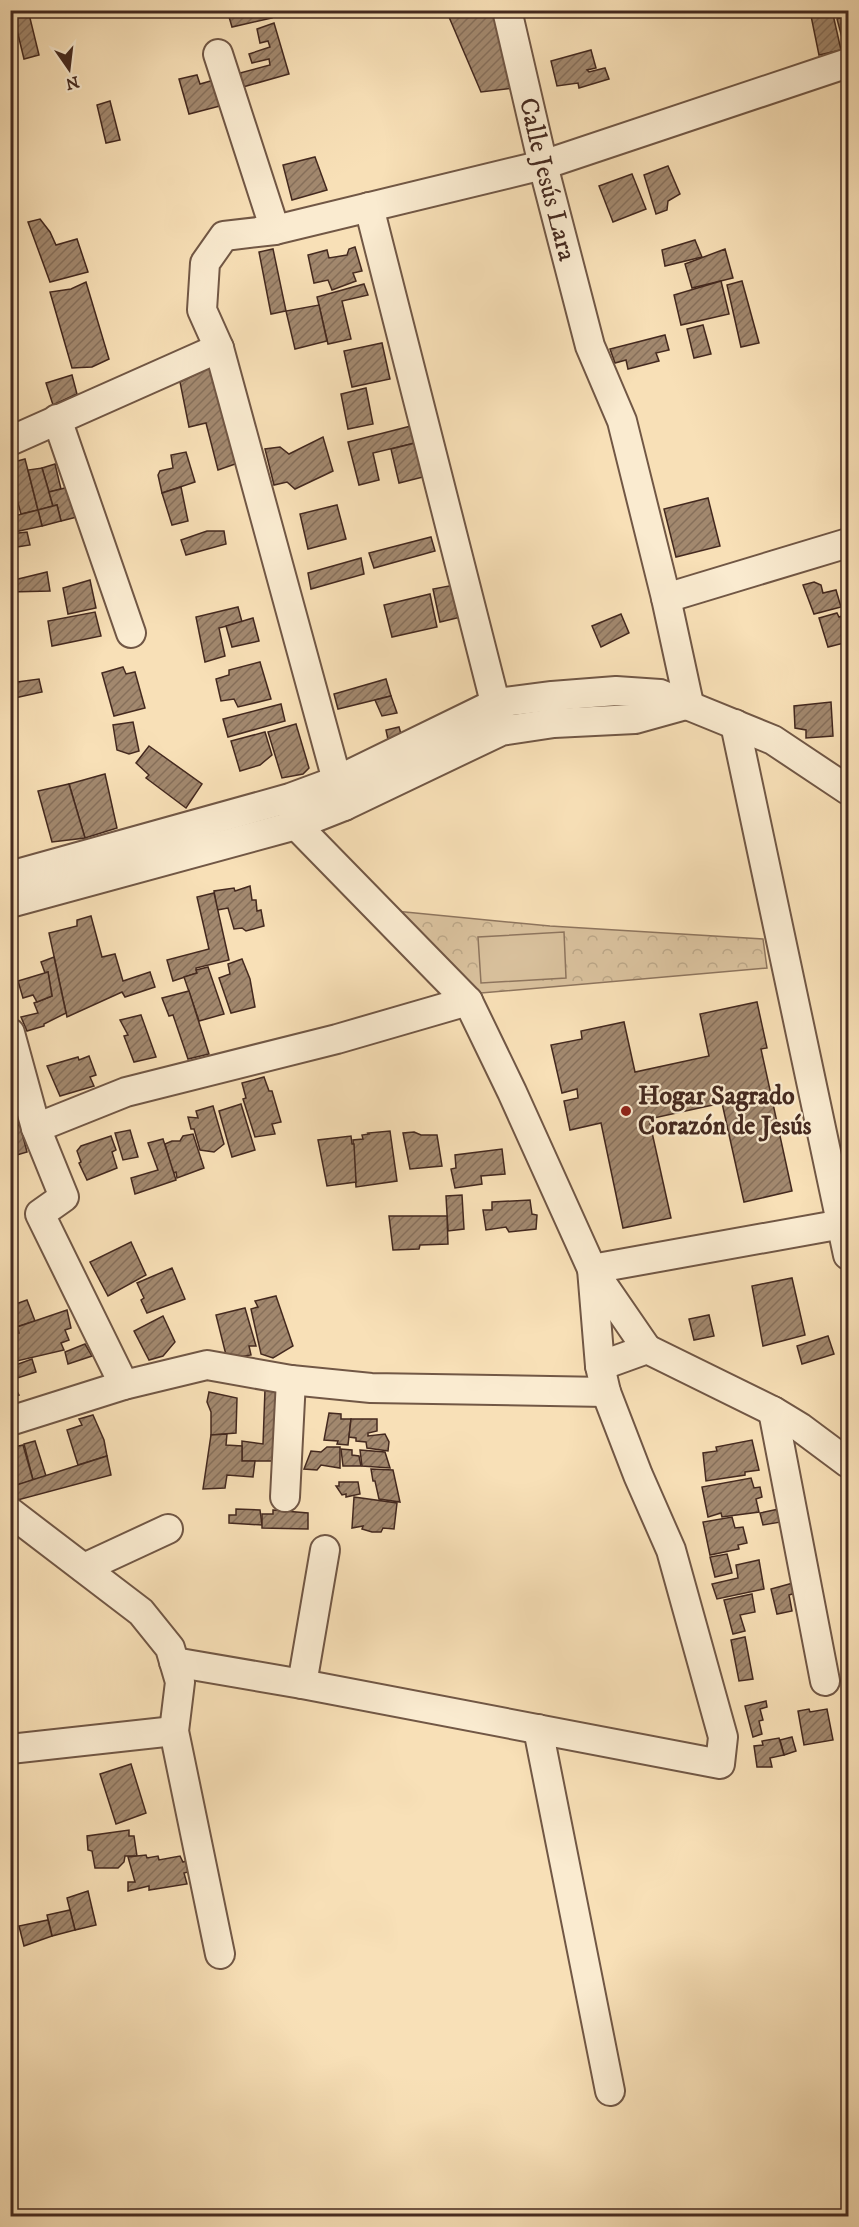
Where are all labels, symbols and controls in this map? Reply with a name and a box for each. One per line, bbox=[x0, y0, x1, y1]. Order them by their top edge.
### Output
north arrow bbox=[39, 39, 99, 99]
text: N bbox=[64, 71, 81, 94]
street label: Calle Jesús Lara bbox=[511, 94, 584, 264]
place label: Hogar Sagrado Corazón de Jesús bbox=[638, 1080, 812, 1143]
marker: Hogar Sagrado Corazón de Jesús bbox=[619, 1104, 633, 1118]

